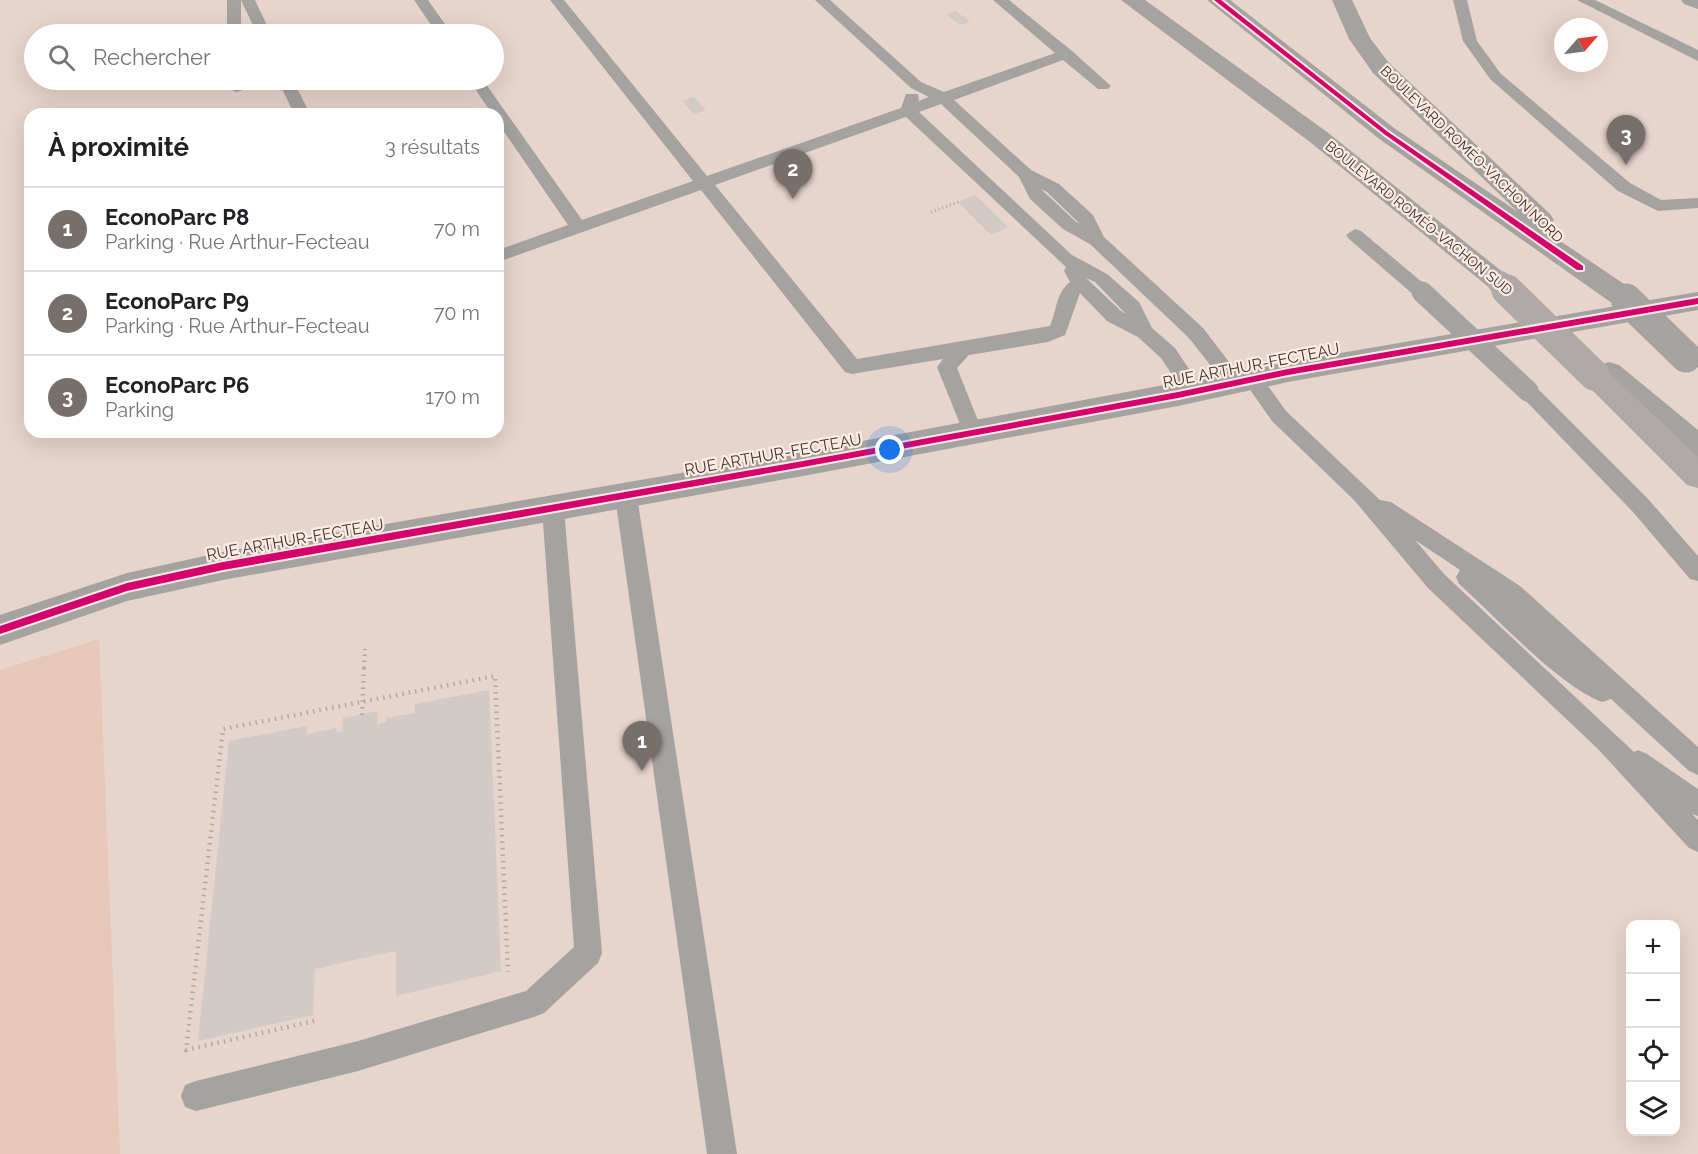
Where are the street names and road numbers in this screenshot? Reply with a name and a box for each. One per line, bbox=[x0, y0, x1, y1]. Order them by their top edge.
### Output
street label: BOULEVARD ROMÉO-VACHON NORD bbox=[1378, 62, 1567, 246]
street label: BOULEVARD ROMÉO-VACHON SUD bbox=[1322, 137, 1516, 298]
street label: RUE ARTHUR-FECTEAU bbox=[1161, 339, 1341, 392]
street label: RUE ARTHUR-FECTEAU bbox=[683, 430, 863, 479]
street label: RUE ARTHUR-FECTEAU bbox=[205, 515, 385, 564]

